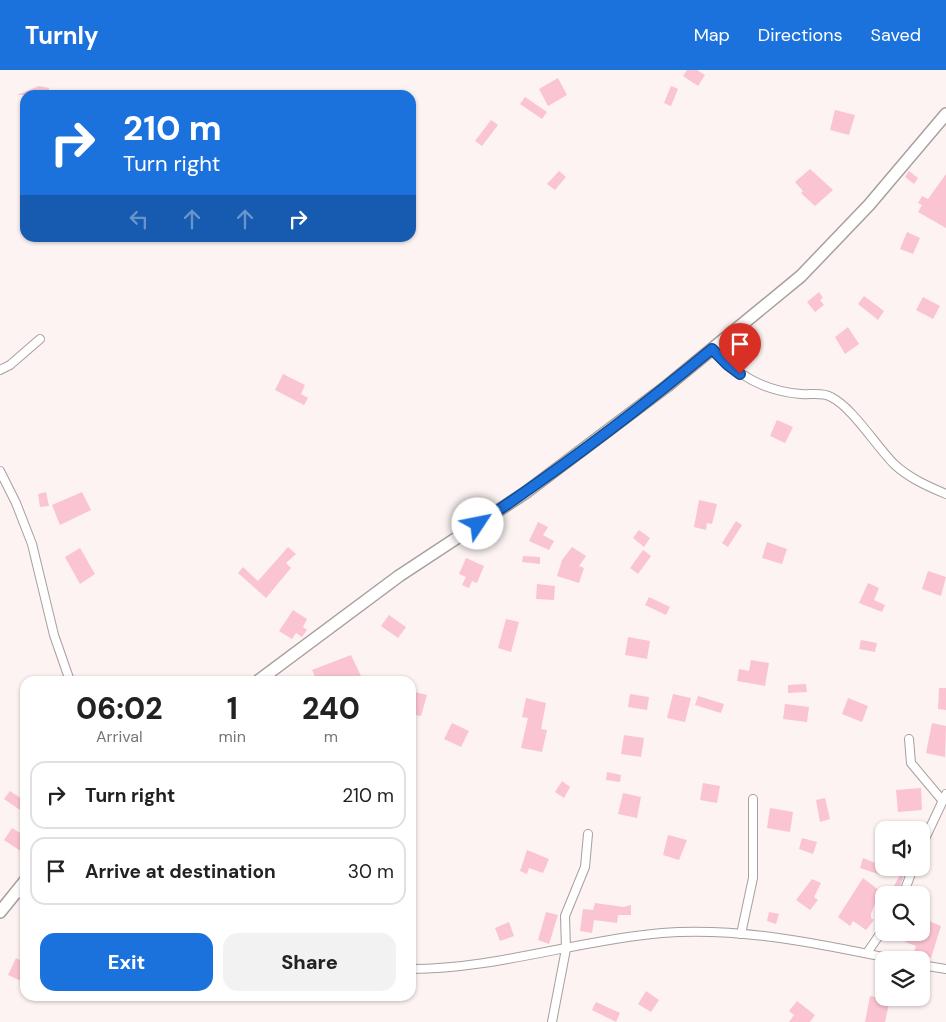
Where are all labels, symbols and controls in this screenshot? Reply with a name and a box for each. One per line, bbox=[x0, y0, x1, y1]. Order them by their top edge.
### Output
text: Turnly bbox=[25, 20, 98, 51]
text: Map bbox=[694, 23, 730, 47]
text: Directions bbox=[758, 23, 843, 47]
text: Saved bbox=[871, 23, 921, 47]
text: 210 m bbox=[123, 105, 222, 151]
icon: right bbox=[40, 110, 105, 175]
text: Turn right bbox=[123, 149, 220, 178]
icon: left bbox=[125, 205, 153, 233]
icon: ahead bbox=[178, 205, 206, 233]
icon: ahead bbox=[231, 205, 259, 233]
icon: right bbox=[284, 205, 312, 233]
pin bbox=[719, 323, 761, 374]
icon: arrive bbox=[726, 330, 754, 358]
position arrow bbox=[451, 497, 503, 549]
text: 06:02 bbox=[76, 689, 163, 728]
text: 1 bbox=[227, 689, 238, 728]
text: 240 bbox=[302, 689, 360, 728]
text: Arrival bbox=[96, 726, 143, 747]
text: min bbox=[219, 726, 246, 747]
text: m bbox=[324, 726, 338, 747]
icon: right bbox=[42, 781, 70, 809]
text: Turn right bbox=[85, 783, 175, 808]
text: 210 m bbox=[342, 783, 394, 808]
map controls bbox=[875, 821, 930, 1006]
button: sound bbox=[875, 821, 930, 876]
icon: arrive bbox=[42, 857, 70, 885]
text: Arrive at destination bbox=[85, 859, 276, 884]
text: 30 m bbox=[348, 859, 394, 884]
button: search bbox=[875, 886, 930, 941]
button: Exit bbox=[40, 933, 213, 991]
button: Share bbox=[223, 933, 396, 991]
button: layers bbox=[875, 951, 930, 1006]

